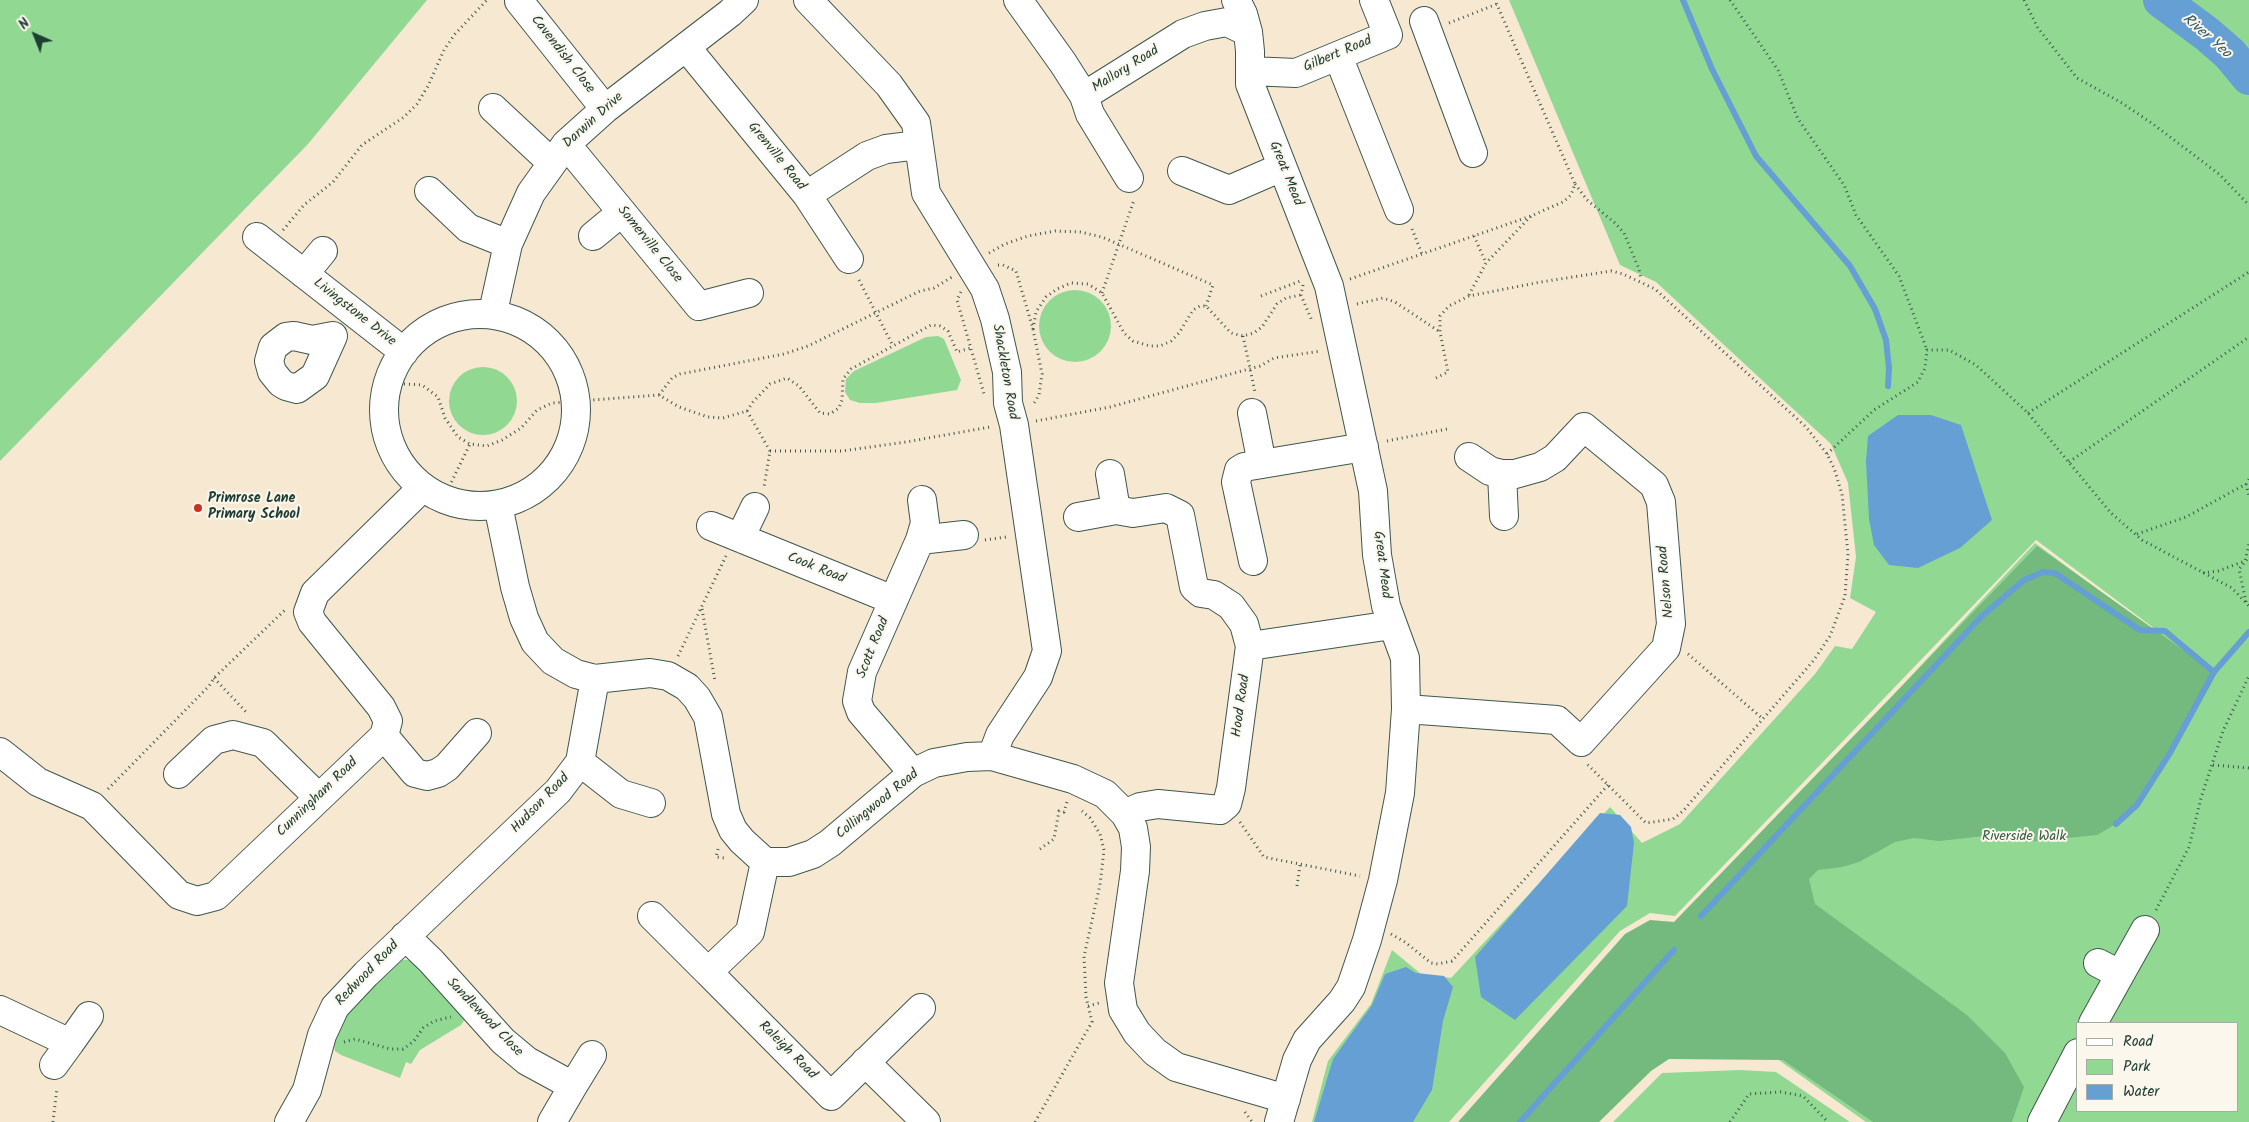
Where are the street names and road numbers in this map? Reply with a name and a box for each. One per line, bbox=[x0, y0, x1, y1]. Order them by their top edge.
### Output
street label: Cavendish Close bbox=[526, 13, 598, 97]
street label: Gilbert Road bbox=[1301, 33, 1375, 77]
street label: Mallory Road bbox=[1089, 43, 1163, 97]
street label: Darwin Drive bbox=[560, 90, 628, 152]
street label: Grenville Road bbox=[743, 119, 809, 195]
street label: Great Mead bbox=[1264, 139, 1306, 209]
street label: Somerville Close bbox=[613, 203, 685, 287]
street label: Livingstone Drive bbox=[309, 275, 399, 351]
street label: Shackleton Road bbox=[987, 323, 1021, 421]
street label: Great Mead bbox=[1369, 530, 1393, 600]
street label: Nelson Road bbox=[1655, 545, 1679, 619]
street label: Cook Road bbox=[784, 550, 848, 588]
street label: Scott Road bbox=[854, 615, 894, 681]
street label: Hood Road bbox=[1229, 674, 1255, 738]
street label: Cunningham Road bbox=[274, 755, 362, 841]
street label: Collingwood Road bbox=[833, 766, 923, 844]
street label: Hudson Road bbox=[508, 771, 574, 837]
street label: Redwood Road bbox=[333, 938, 403, 1010]
street label: Sandlewood Close bbox=[442, 975, 526, 1061]
street label: Raleigh Road bbox=[754, 1018, 820, 1084]

